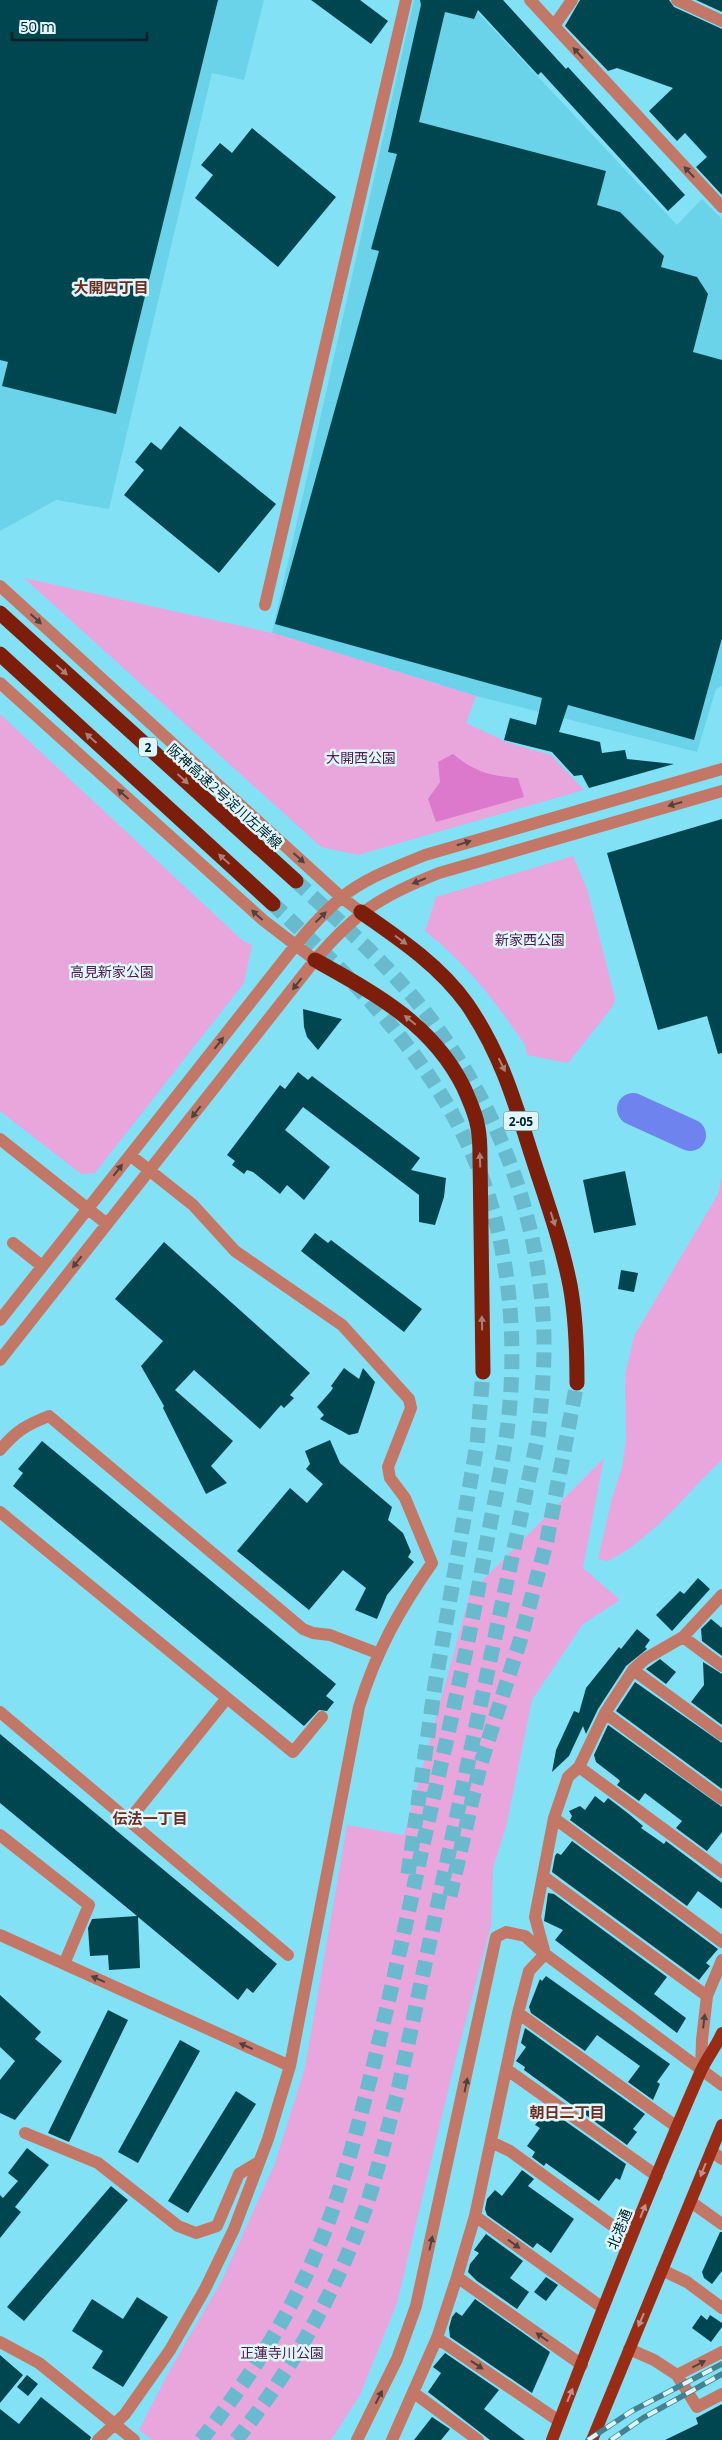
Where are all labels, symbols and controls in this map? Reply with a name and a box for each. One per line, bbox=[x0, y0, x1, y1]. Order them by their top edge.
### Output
scale bar bbox=[12, 10, 148, 42]
text: 50 m bbox=[20, 16, 55, 36]
one-way arrow bbox=[572, 47, 584, 59]
one-way arrow bbox=[683, 166, 695, 178]
district label: 大開四丁目 bbox=[73, 277, 149, 297]
one-way arrow bbox=[30, 613, 42, 625]
one-way arrow bbox=[56, 664, 69, 675]
one-way arrow bbox=[86, 732, 98, 744]
road number: 2 bbox=[139, 738, 157, 756]
street label: 阪神高速2号淀川左岸線 bbox=[164, 739, 286, 853]
park label: 大開西公園 bbox=[326, 748, 396, 767]
one-way arrow bbox=[176, 773, 188, 785]
one-way arrow bbox=[118, 788, 130, 800]
one-way arrow bbox=[668, 801, 683, 809]
one-way arrow bbox=[456, 839, 471, 846]
one-way arrow bbox=[292, 852, 304, 864]
one-way arrow bbox=[218, 854, 231, 865]
one-way arrow bbox=[411, 877, 426, 885]
one-way arrow bbox=[251, 909, 263, 921]
one-way arrow bbox=[315, 911, 327, 923]
park label: 新家西公園 bbox=[495, 930, 565, 949]
one-way arrow bbox=[394, 935, 408, 945]
park label: 高見新家公園 bbox=[70, 962, 154, 981]
one-way arrow bbox=[291, 977, 302, 990]
one-way arrow bbox=[405, 1014, 417, 1026]
one-way arrow bbox=[213, 1036, 224, 1049]
one-way arrow bbox=[497, 1058, 506, 1073]
one-way arrow bbox=[191, 1105, 202, 1118]
road number: 2-05 bbox=[504, 1112, 538, 1130]
one-way arrow bbox=[476, 1152, 484, 1168]
one-way arrow bbox=[113, 1163, 123, 1177]
one-way arrow bbox=[550, 1212, 557, 1227]
one-way arrow bbox=[72, 1255, 83, 1268]
one-way arrow bbox=[478, 1315, 486, 1331]
district label: 伝法一丁目 bbox=[112, 1808, 188, 1828]
one-way arrow bbox=[91, 1975, 105, 1983]
one-way arrow bbox=[700, 2013, 708, 2029]
one-way arrow bbox=[239, 2042, 253, 2050]
one-way arrow bbox=[462, 2077, 470, 2092]
district label: 朝日二丁目 bbox=[529, 2102, 605, 2122]
one-way arrow bbox=[699, 2163, 707, 2177]
one-way arrow bbox=[639, 2204, 647, 2218]
street label: 北港通 bbox=[602, 2206, 636, 2252]
one-way arrow bbox=[427, 2236, 435, 2251]
one-way arrow bbox=[507, 2239, 521, 2249]
one-way arrow bbox=[637, 2313, 645, 2328]
one-way arrow bbox=[535, 2332, 549, 2342]
park label: 正蓮寺川公園 bbox=[240, 2343, 324, 2362]
one-way arrow bbox=[470, 2360, 484, 2370]
one-way arrow bbox=[692, 2360, 707, 2368]
one-way arrow bbox=[566, 2387, 574, 2402]
one-way arrow bbox=[375, 2390, 383, 2404]

